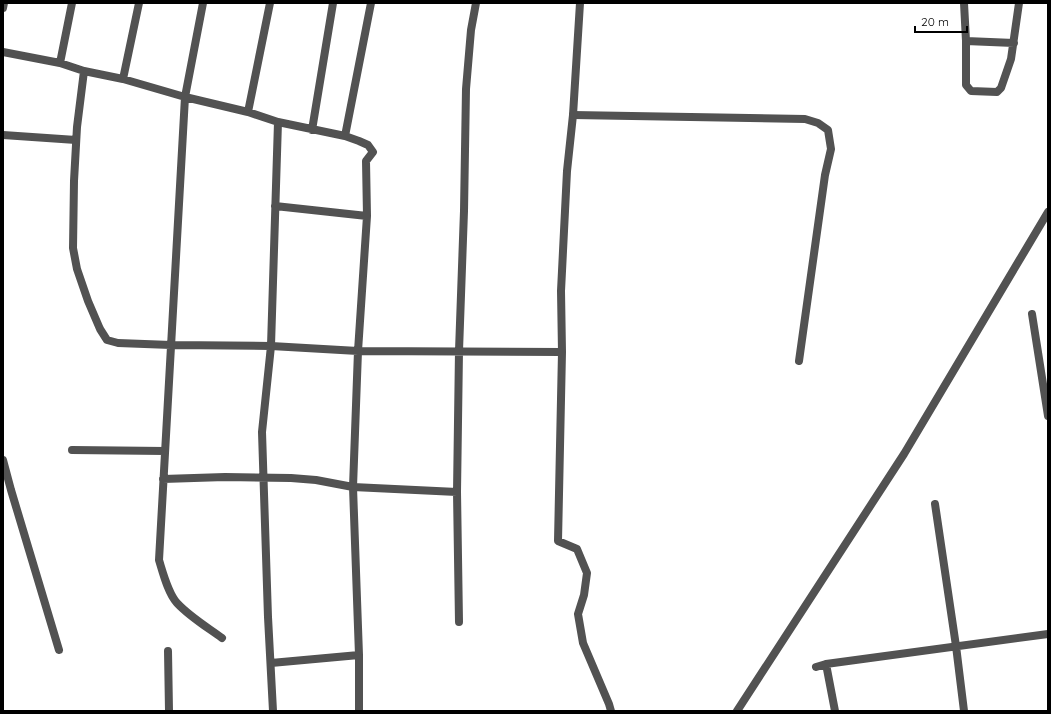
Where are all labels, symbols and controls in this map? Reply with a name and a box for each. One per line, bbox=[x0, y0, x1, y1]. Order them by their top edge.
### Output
scale bar bbox=[915, 8, 967, 34]
text: 20 m bbox=[921, 14, 949, 29]

